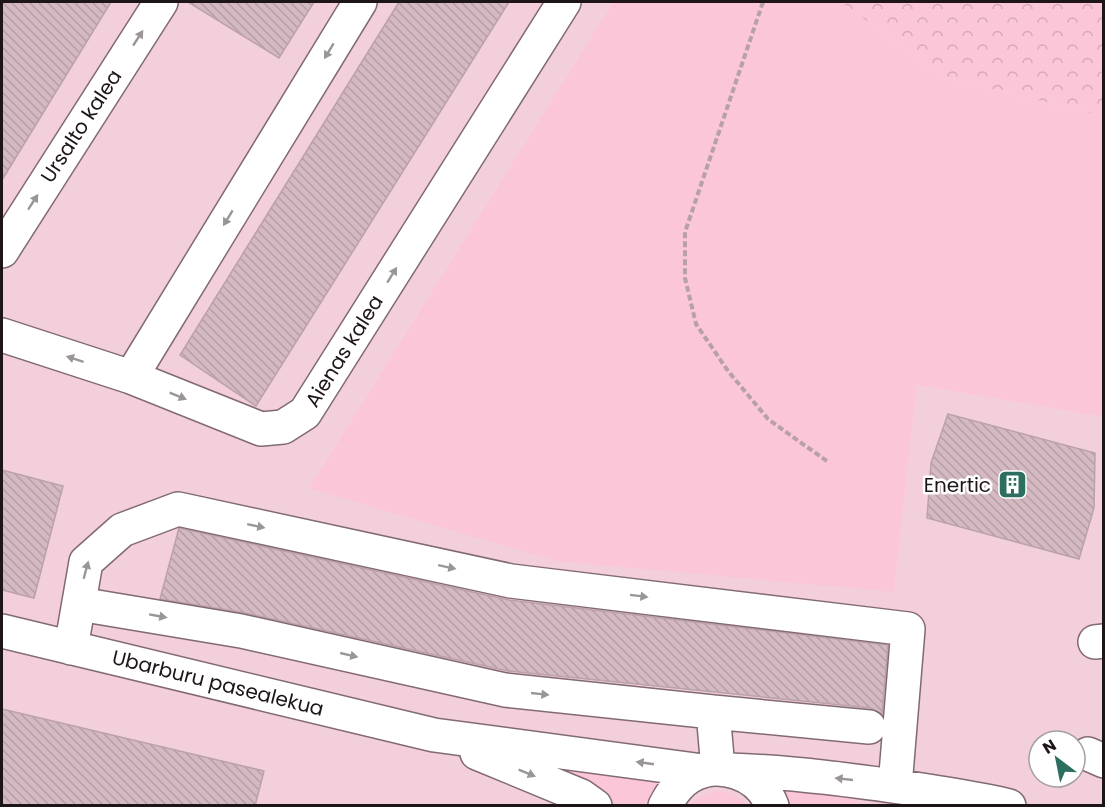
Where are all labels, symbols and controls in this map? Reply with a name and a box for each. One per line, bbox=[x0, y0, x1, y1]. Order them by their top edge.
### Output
one-way arrow bbox=[132, 29, 143, 46]
one-way arrow bbox=[324, 43, 335, 60]
street label: Ursalto kalea bbox=[34, 64, 128, 188]
one-way arrow bbox=[27, 194, 38, 210]
one-way arrow bbox=[222, 210, 233, 226]
one-way arrow bbox=[386, 267, 397, 284]
street label: Aienas kalea bbox=[298, 289, 390, 413]
one-way arrow bbox=[66, 354, 84, 364]
one-way arrow bbox=[169, 392, 187, 401]
building icon: Enertic bbox=[996, 469, 1028, 501]
place label: Enertic bbox=[924, 471, 991, 499]
one-way arrow bbox=[247, 522, 266, 531]
one-way arrow bbox=[81, 561, 91, 579]
one-way arrow bbox=[438, 563, 457, 572]
one-way arrow bbox=[630, 592, 649, 601]
one-way arrow bbox=[149, 612, 168, 621]
street label: Ubarburu pasealekua bbox=[109, 643, 327, 723]
one-way arrow bbox=[340, 651, 359, 660]
one-way arrow bbox=[530, 689, 549, 699]
north arrow bbox=[1027, 729, 1087, 789]
text: N bbox=[1038, 734, 1061, 760]
one-way arrow bbox=[635, 759, 654, 768]
one-way arrow bbox=[518, 768, 536, 778]
one-way arrow bbox=[835, 774, 854, 784]

